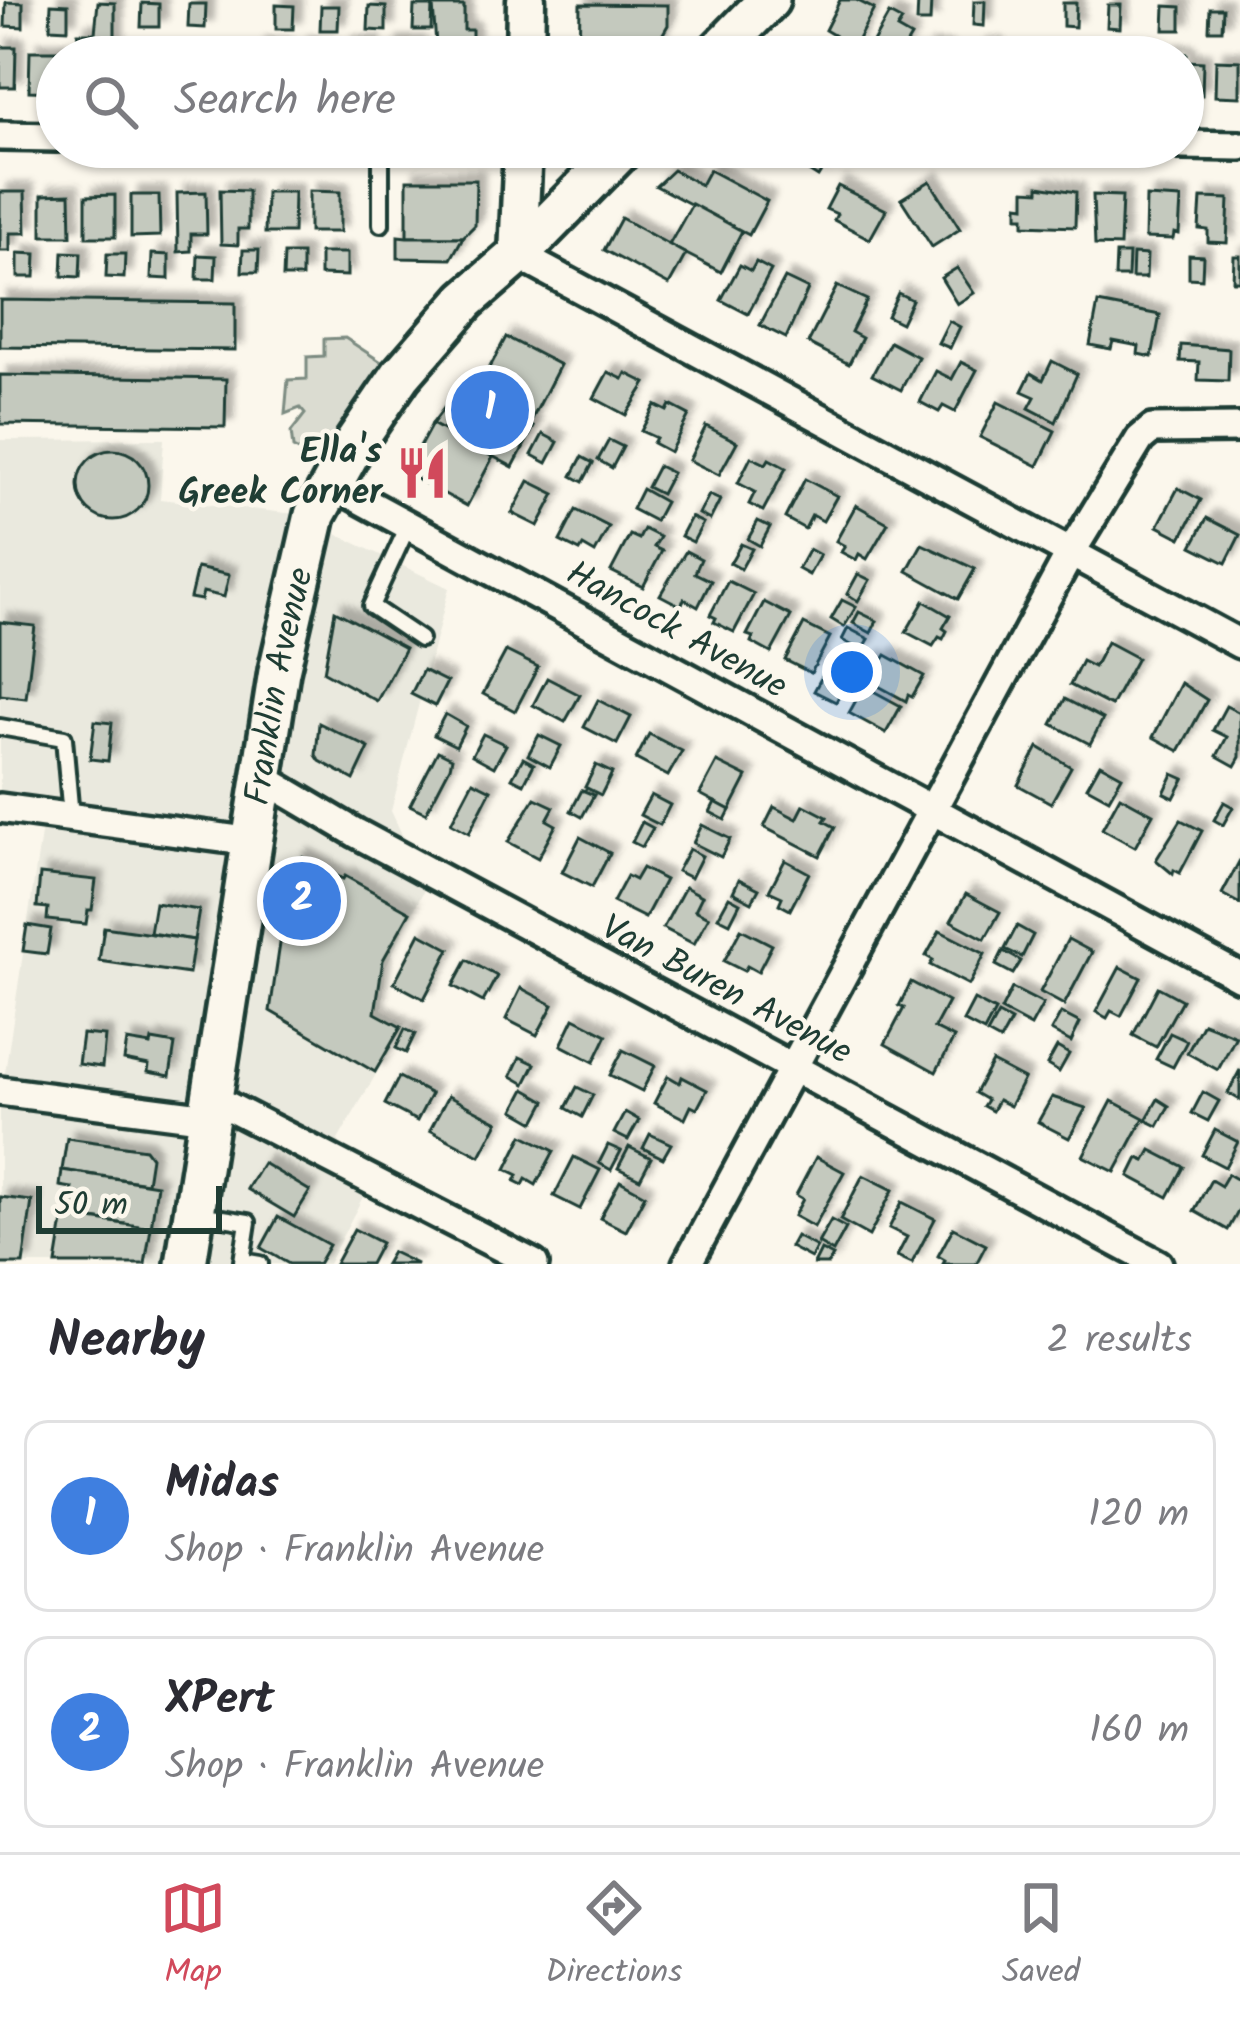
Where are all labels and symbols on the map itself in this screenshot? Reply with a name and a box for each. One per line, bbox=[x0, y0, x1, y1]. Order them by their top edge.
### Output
pin: 1 bbox=[451, 365, 529, 455]
place label: Ella's Greek Corner bbox=[179, 424, 384, 522]
restaurant icon: Ella's Greek Corner bbox=[393, 444, 451, 502]
street label: Hancock Avenue bbox=[555, 546, 797, 716]
street label: Franklin Avenue bbox=[230, 562, 330, 809]
your location bbox=[822, 642, 882, 702]
pin: 2 bbox=[263, 856, 341, 946]
street label: Van Buren Avenue bbox=[590, 901, 862, 1081]
scale bar bbox=[36, 1180, 222, 1233]

